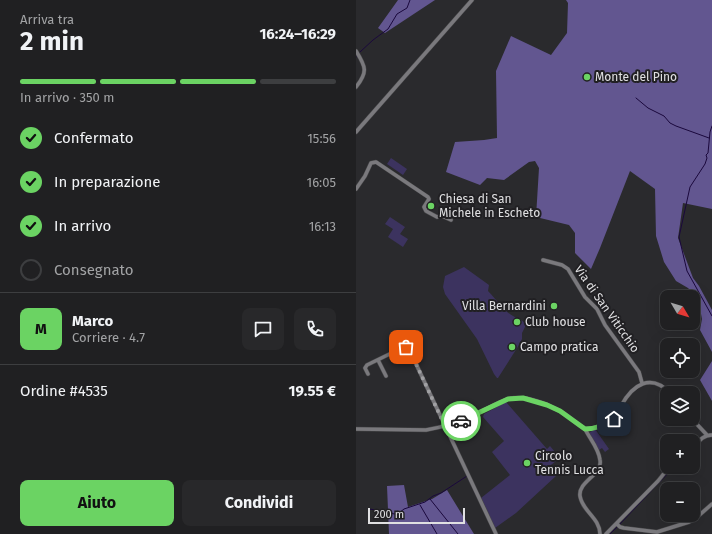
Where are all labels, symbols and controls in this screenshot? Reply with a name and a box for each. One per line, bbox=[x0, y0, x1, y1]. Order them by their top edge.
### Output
text: Arriva tra bbox=[20, 12, 74, 27]
text: 16:24–16:29 bbox=[259, 25, 336, 43]
text: 2 min bbox=[20, 26, 84, 57]
place label: Monte del Pino bbox=[595, 70, 677, 84]
marker: Monte del Pino bbox=[582, 72, 592, 82]
text: In arrivo · 350 m bbox=[20, 90, 114, 105]
icon: check bbox=[20, 127, 42, 149]
text: Confermato bbox=[54, 129, 133, 147]
text: 15:56 bbox=[307, 131, 336, 146]
icon: check bbox=[20, 171, 42, 193]
text: In preparazione bbox=[54, 173, 160, 191]
text: 16:05 bbox=[307, 175, 336, 190]
place label: Chiesa di San Michele in Escheto bbox=[439, 192, 540, 220]
marker: Chiesa di San Michele in Escheto bbox=[426, 201, 436, 211]
icon: check bbox=[20, 215, 42, 237]
text: In arrivo bbox=[54, 217, 111, 235]
text: 16:13 bbox=[309, 219, 336, 234]
text: Consegnato bbox=[54, 261, 134, 279]
street label: Via di San Viticchio bbox=[572, 263, 642, 355]
north arrow bbox=[660, 290, 700, 330]
map controls bbox=[660, 290, 700, 522]
place label: Villa Bernardini bbox=[462, 299, 546, 313]
marker: Villa Bernardini bbox=[549, 301, 559, 311]
button: chat bbox=[242, 308, 284, 350]
button: phone bbox=[294, 308, 336, 350]
text: Marco bbox=[72, 312, 113, 330]
place label: Club house bbox=[525, 315, 586, 329]
marker: Club house bbox=[512, 317, 522, 327]
text: M bbox=[35, 320, 47, 338]
text: Corriere · 4.7 bbox=[72, 330, 145, 345]
pin bbox=[389, 330, 423, 364]
icon: bag bbox=[395, 336, 417, 358]
button: locate bbox=[660, 338, 700, 378]
place label: Campo pratica bbox=[520, 340, 598, 354]
marker: Campo pratica bbox=[507, 342, 517, 352]
text: Ordine #4535 bbox=[20, 382, 108, 400]
text: 19.55 € bbox=[288, 382, 336, 400]
button: layers bbox=[660, 386, 700, 426]
courier bbox=[441, 401, 481, 441]
pin bbox=[597, 402, 631, 436]
icon: home bbox=[603, 408, 625, 430]
icon: car bbox=[450, 410, 472, 432]
button: + bbox=[660, 434, 700, 474]
place label: Circolo Tennis Lucca bbox=[535, 449, 604, 477]
marker: Circolo Tennis Lucca bbox=[522, 458, 532, 468]
button: Aiuto bbox=[20, 480, 174, 526]
button: Condividi bbox=[182, 480, 336, 526]
button: − bbox=[660, 482, 700, 522]
scale bar bbox=[368, 506, 465, 525]
text: 200 m bbox=[374, 508, 404, 521]

